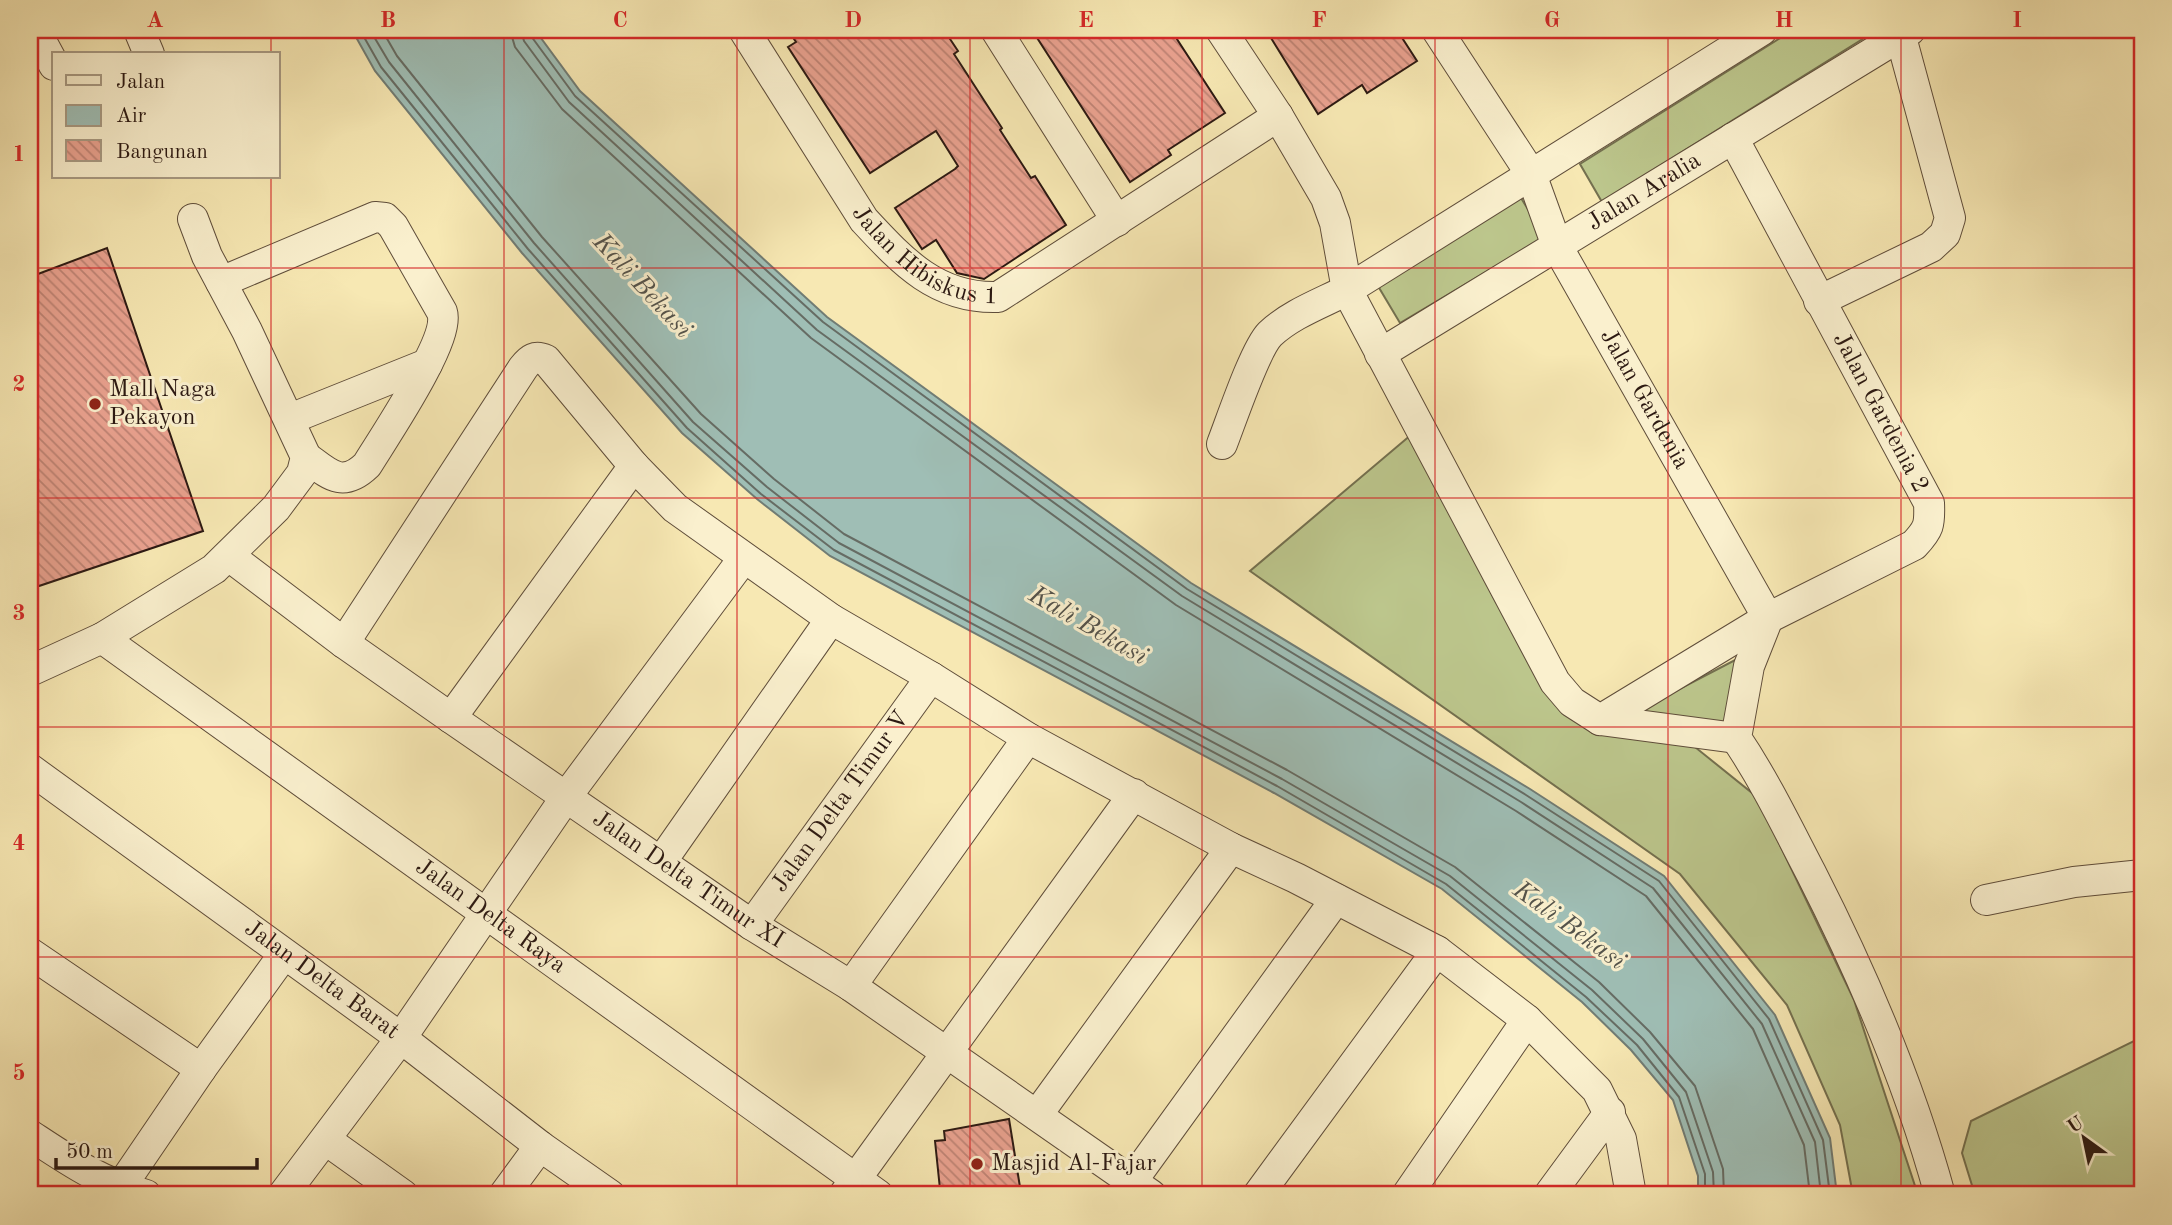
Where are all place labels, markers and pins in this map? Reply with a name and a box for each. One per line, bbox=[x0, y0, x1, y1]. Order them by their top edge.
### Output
place label: Mall Naga Pekayon bbox=[109, 378, 216, 430]
marker: Mall Naga Pekayon bbox=[87, 396, 103, 412]
place label: Masjid Al-Fajar bbox=[991, 1152, 1157, 1176]
marker: Masjid Al-Fajar bbox=[969, 1156, 985, 1172]

